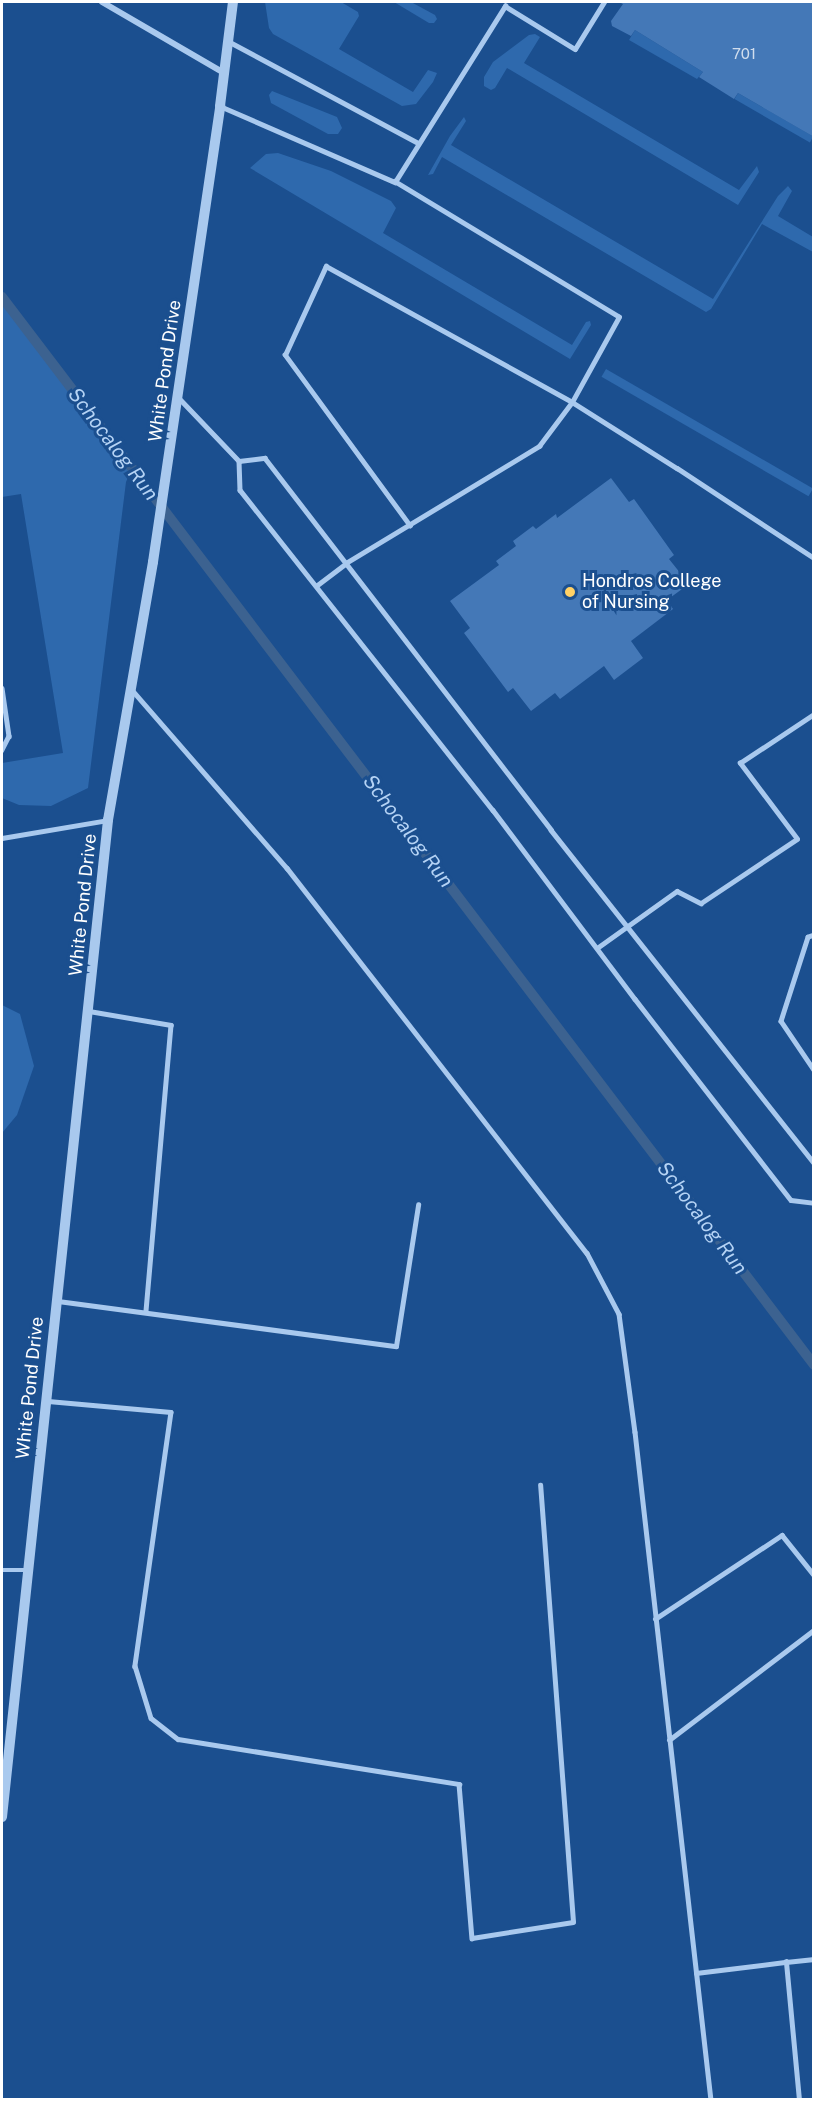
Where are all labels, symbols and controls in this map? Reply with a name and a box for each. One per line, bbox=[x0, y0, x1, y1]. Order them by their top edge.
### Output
house number: 701 bbox=[732, 45, 756, 63]
street label: White Pond Drive bbox=[144, 299, 186, 443]
water label: Schocalog Run bbox=[63, 383, 163, 505]
place label: Hondros College of Nursing bbox=[582, 571, 722, 614]
marker: Hondros College of Nursing bbox=[563, 585, 577, 599]
water label: Schocalog Run bbox=[358, 770, 458, 892]
street label: White Pond Drive bbox=[65, 833, 101, 977]
water label: Schocalog Run bbox=[652, 1157, 752, 1279]
street label: White Pond Drive bbox=[12, 1316, 48, 1460]

